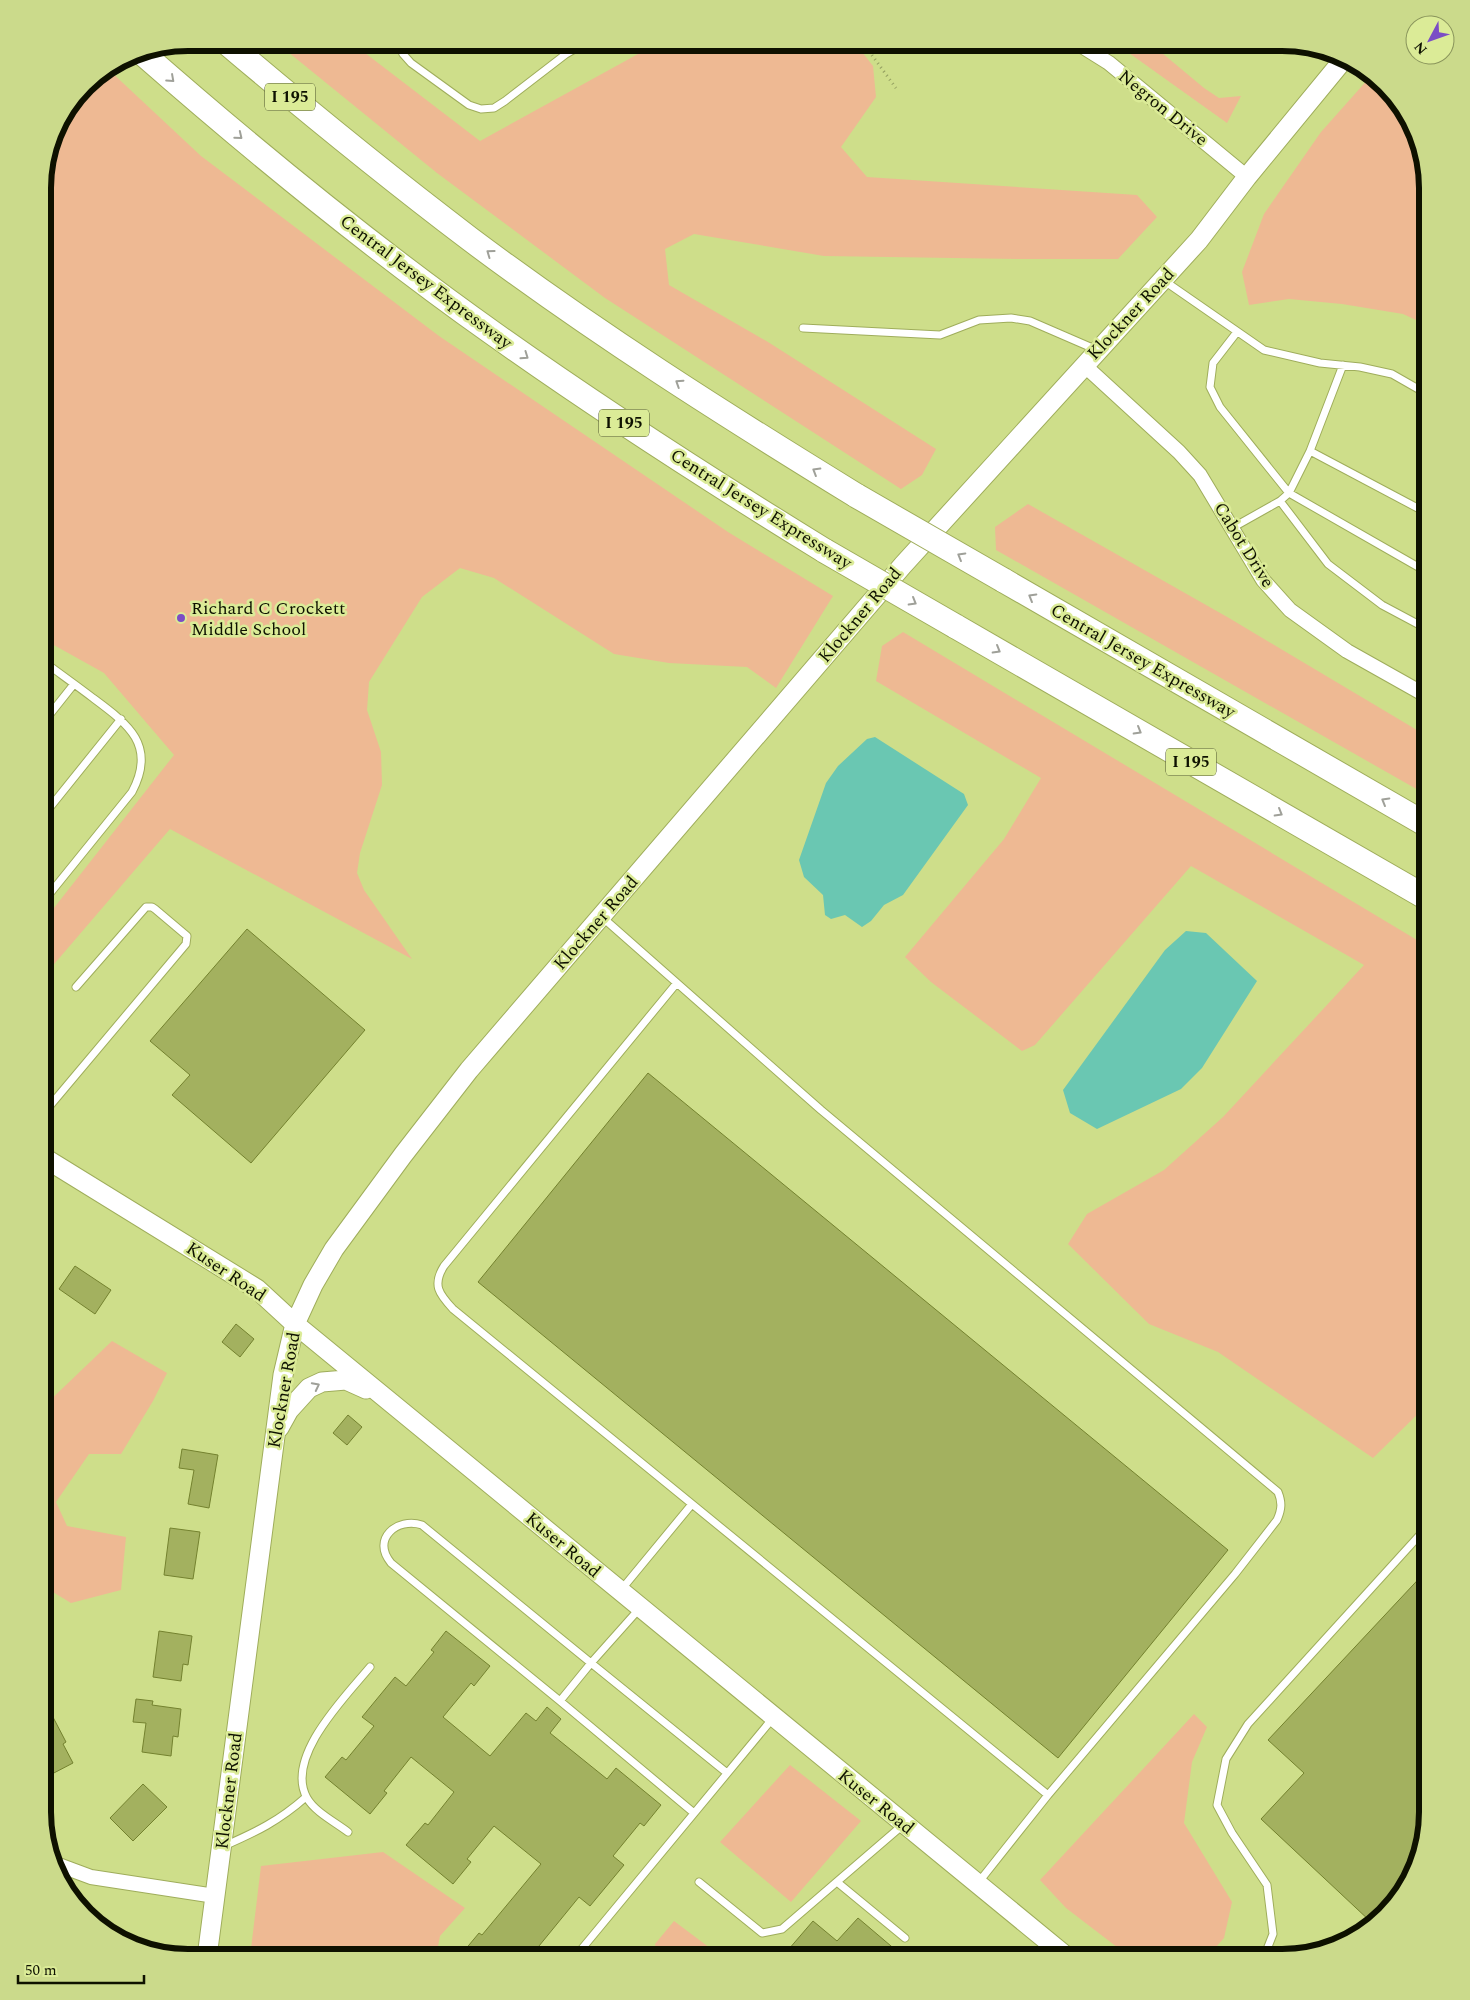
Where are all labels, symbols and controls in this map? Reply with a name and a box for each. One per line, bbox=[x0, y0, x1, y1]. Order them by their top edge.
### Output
north arrow bbox=[1405, 15, 1455, 65]
text: N bbox=[1409, 37, 1432, 59]
street label: Negron Drive bbox=[1112, 63, 1214, 153]
one-way arrow bbox=[166, 73, 175, 82]
road number: I 195 bbox=[265, 84, 315, 110]
one-way arrow bbox=[234, 130, 243, 139]
street label: Central Jersey Expressway bbox=[334, 208, 519, 357]
one-way arrow bbox=[486, 250, 496, 259]
street label: Klockner Road bbox=[1081, 262, 1181, 366]
one-way arrow bbox=[519, 350, 529, 359]
one-way arrow bbox=[675, 380, 684, 390]
road number: I 195 bbox=[599, 409, 649, 436]
street label: Central Jersey Expressway bbox=[665, 442, 858, 577]
one-way arrow bbox=[812, 467, 821, 477]
street label: Cabot Drive bbox=[1207, 497, 1281, 593]
one-way arrow bbox=[957, 552, 966, 562]
street label: Klockner Road bbox=[812, 561, 908, 669]
one-way arrow bbox=[1029, 593, 1038, 603]
place label: Richard C Crockett Middle School bbox=[191, 595, 345, 643]
one-way arrow bbox=[907, 595, 916, 605]
street label: Central Jersey Expressway bbox=[1045, 597, 1242, 726]
marker: Richard C Crockett Middle School bbox=[175, 612, 187, 624]
one-way arrow bbox=[992, 644, 1001, 654]
one-way arrow bbox=[1132, 725, 1141, 735]
road number: I 195 bbox=[1166, 749, 1216, 776]
one-way arrow bbox=[1382, 797, 1391, 807]
one-way arrow bbox=[1273, 806, 1282, 816]
street label: Klockner Road bbox=[547, 870, 645, 976]
street label: Kuser Road bbox=[181, 1235, 271, 1309]
street label: Klockner Road bbox=[260, 1330, 308, 1450]
one-way arrow bbox=[311, 1381, 320, 1392]
street label: Kuser Road bbox=[519, 1505, 607, 1585]
street label: Klockner Road bbox=[208, 1731, 250, 1851]
street label: Kuser Road bbox=[832, 1763, 920, 1841]
scale bar bbox=[18, 1952, 144, 1984]
text: 50 m bbox=[25, 1959, 57, 1982]

